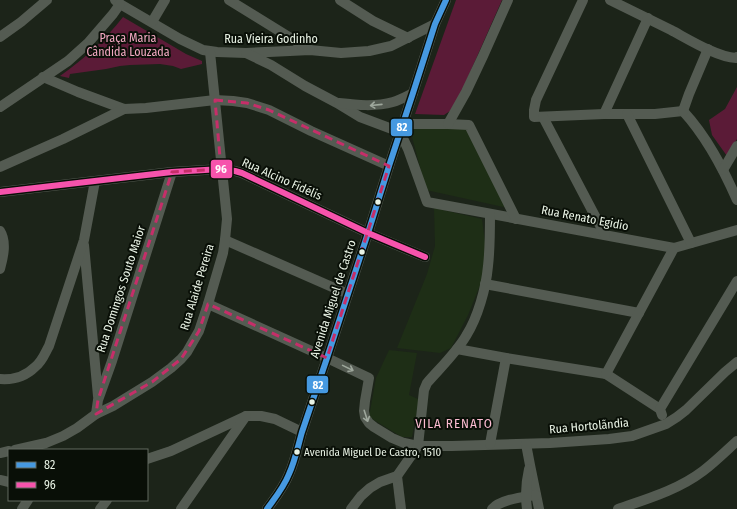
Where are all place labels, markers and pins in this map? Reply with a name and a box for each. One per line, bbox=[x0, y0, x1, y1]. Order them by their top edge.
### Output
unlabelled marker bbox=[373, 197, 383, 207]
unlabelled marker bbox=[357, 247, 367, 257]
unlabelled marker bbox=[307, 397, 317, 407]
place label: Avenida Miguel De Castro, 1510 bbox=[304, 446, 442, 459]
marker: Avenida Miguel De Castro, 1510 bbox=[292, 447, 302, 457]

